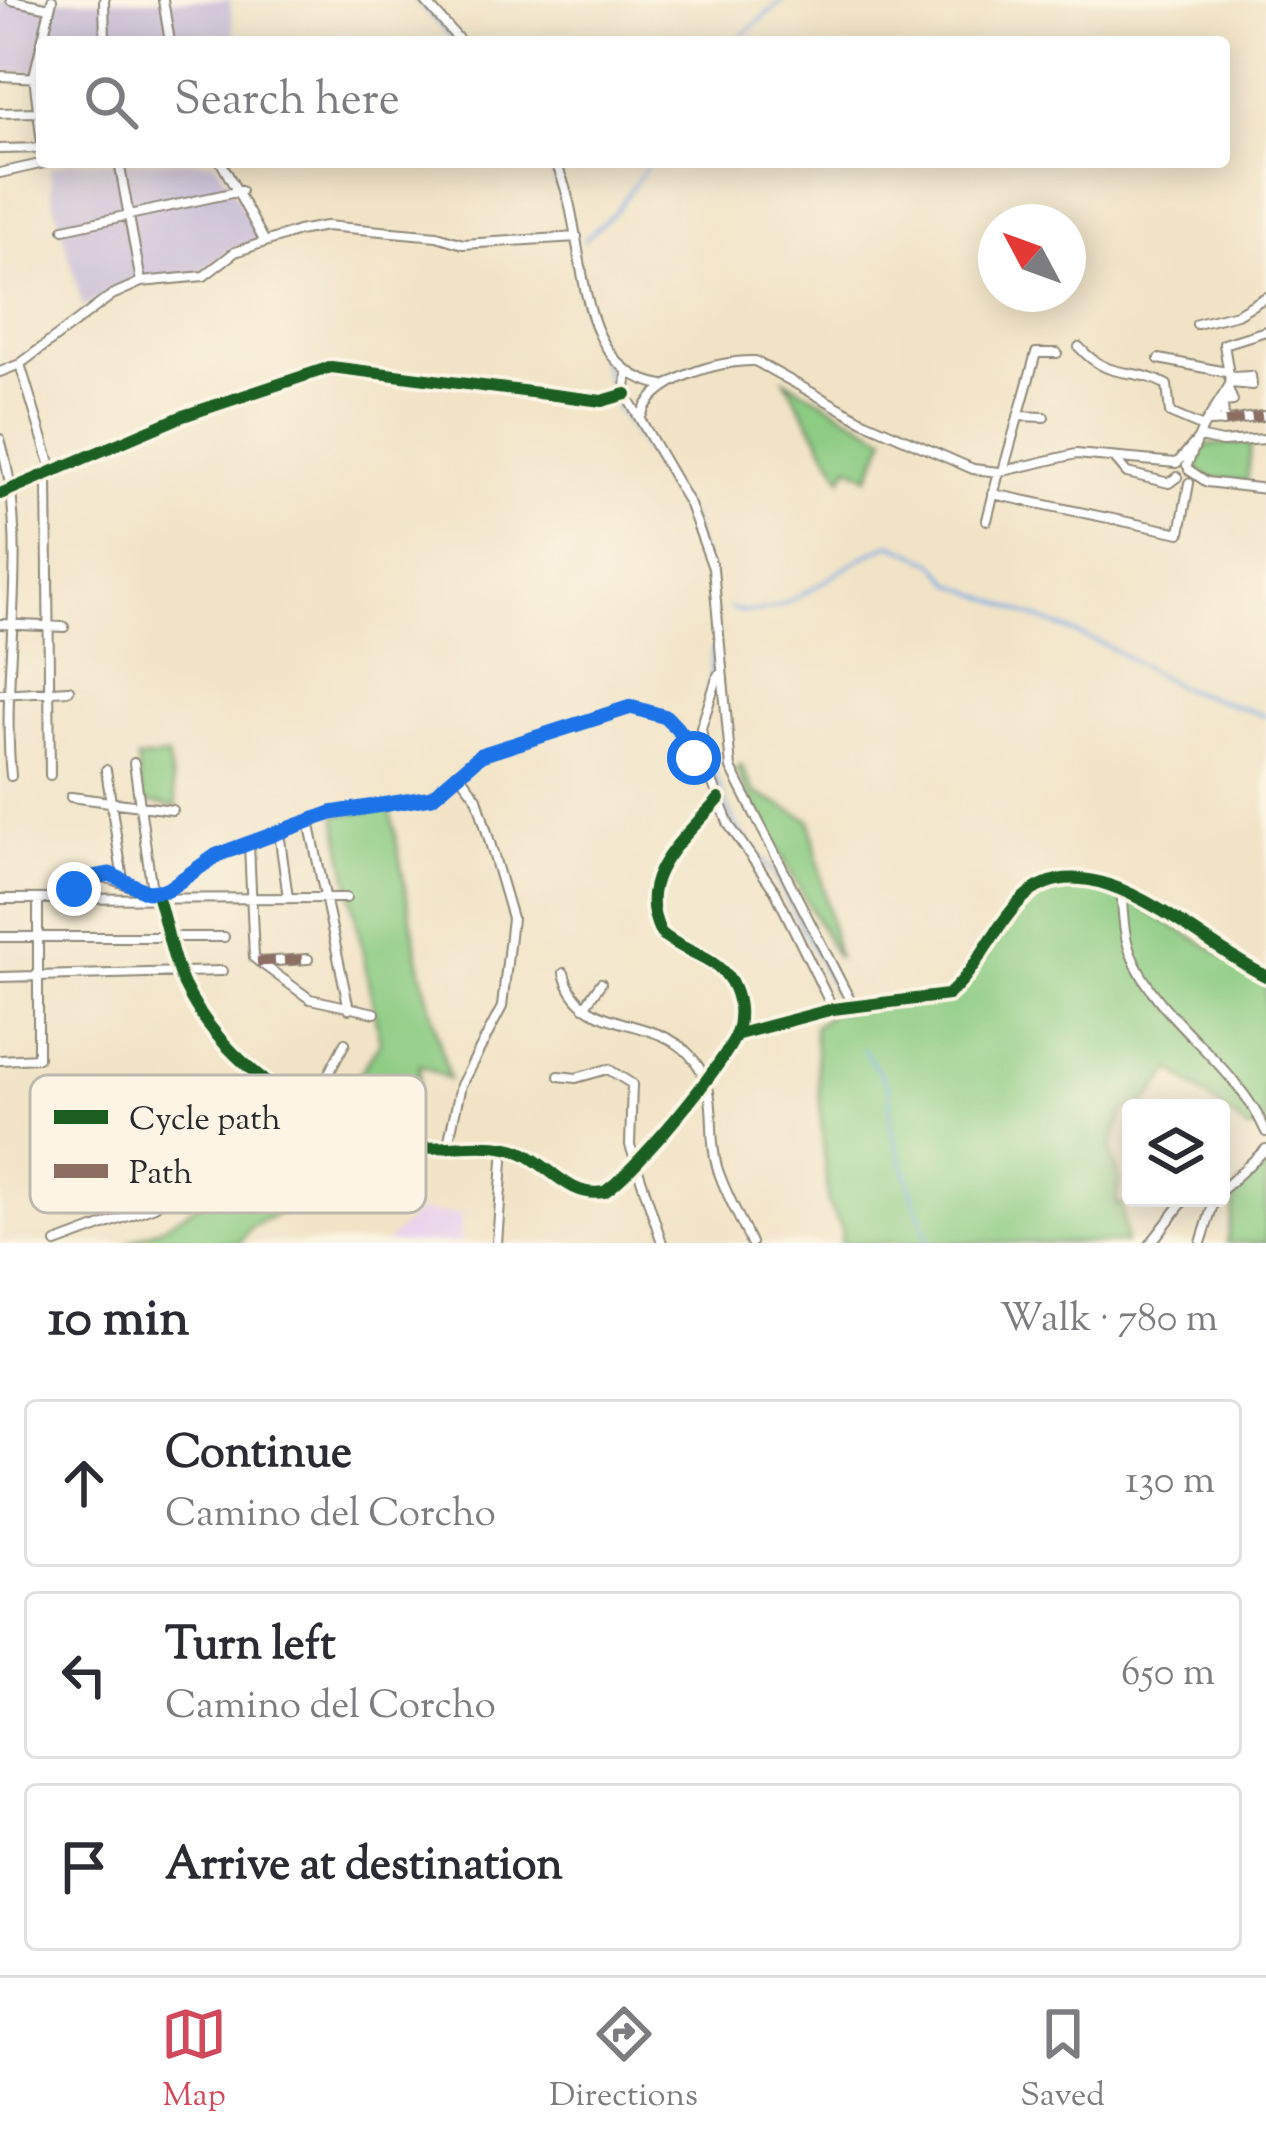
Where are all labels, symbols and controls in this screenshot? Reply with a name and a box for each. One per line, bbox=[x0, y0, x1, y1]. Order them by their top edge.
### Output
search box bbox=[36, 36, 1230, 168]
icon: search bbox=[78, 69, 144, 135]
text: Search here bbox=[174, 70, 400, 135]
north arrow bbox=[978, 204, 1086, 312]
route start bbox=[667, 731, 721, 785]
route end bbox=[47, 862, 101, 916]
legend bbox=[30, 1075, 426, 1213]
text: Cycle path bbox=[129, 1097, 281, 1145]
map controls bbox=[1122, 1099, 1230, 1207]
button: layers bbox=[1122, 1099, 1230, 1207]
text: Path bbox=[129, 1151, 193, 1199]
text: 10 min bbox=[48, 1285, 189, 1358]
text: Walk · 780 m bbox=[1000, 1293, 1218, 1349]
text: Continue bbox=[165, 1423, 352, 1488]
icon: ahead bbox=[51, 1450, 117, 1516]
text: 130 m bbox=[1125, 1455, 1215, 1511]
text: Camino del Corcho bbox=[165, 1488, 496, 1544]
text: Turn left bbox=[165, 1615, 336, 1680]
icon: left bbox=[51, 1642, 117, 1708]
text: 650 m bbox=[1121, 1647, 1215, 1703]
text: Camino del Corcho bbox=[165, 1680, 496, 1736]
icon: arrive bbox=[51, 1834, 117, 1900]
text: Arrive at destination bbox=[165, 1835, 563, 1900]
tab: Map bbox=[161, 2001, 227, 2121]
tab: Directions bbox=[549, 2001, 698, 2121]
tab: Saved bbox=[1020, 2001, 1105, 2121]

